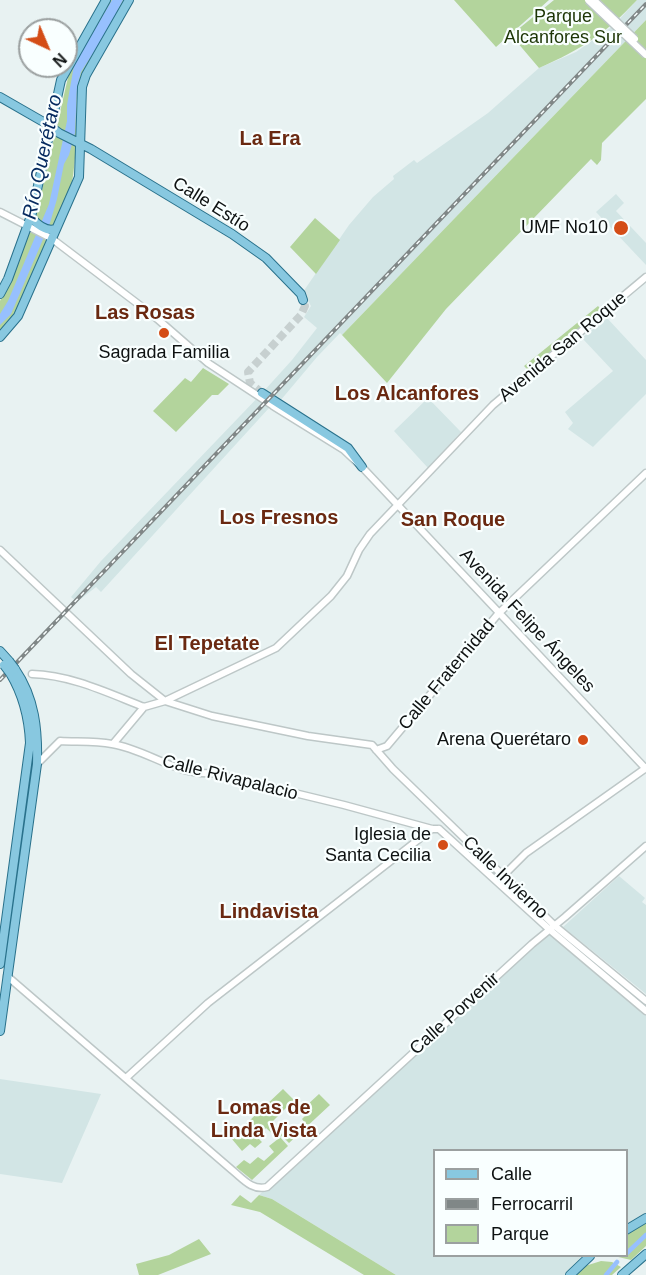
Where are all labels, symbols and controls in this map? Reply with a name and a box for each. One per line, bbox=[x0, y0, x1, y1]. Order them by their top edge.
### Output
park label: Parque Alcanfores Sur bbox=[504, 6, 622, 48]
north arrow bbox=[18, 18, 78, 78]
text: N bbox=[49, 50, 70, 70]
water label: Río Querétaro bbox=[18, 93, 68, 221]
district label: La Era bbox=[239, 127, 301, 151]
street label: Calle Estío bbox=[168, 173, 254, 237]
place label: UMF No10 bbox=[521, 217, 608, 239]
marker: UMF No10 bbox=[612, 219, 630, 237]
street label: Avenida San Roque bbox=[495, 287, 631, 407]
district label: Las Rosas bbox=[95, 301, 195, 325]
marker: Sagrada Familia bbox=[157, 326, 171, 340]
place label: Sagrada Familia bbox=[98, 342, 230, 364]
district label: Los Alcanfores bbox=[335, 382, 479, 406]
district label: Los Fresnos bbox=[220, 506, 338, 530]
district label: San Roque bbox=[401, 508, 505, 532]
street label: Avenida Felipe Ángeles bbox=[455, 545, 599, 697]
street label: Calle Fraternidad bbox=[394, 615, 500, 735]
district label: El Tepetate bbox=[154, 632, 260, 656]
place label: Arena Querétaro bbox=[437, 729, 571, 751]
marker: Arena Querétaro bbox=[576, 733, 590, 747]
street label: Calle Rivapalacio bbox=[160, 751, 300, 805]
place label: Iglesia de Santa Cecilia bbox=[325, 824, 431, 866]
street label: Calle Invierno bbox=[458, 832, 552, 924]
marker: Iglesia de Santa Cecilia bbox=[436, 838, 450, 852]
district label: Lindavista bbox=[220, 900, 318, 924]
street label: Calle Porvenir bbox=[406, 968, 504, 1060]
district label: Lomas de Linda Vista bbox=[211, 1096, 317, 1143]
legend bbox=[433, 1149, 628, 1257]
text: Calle bbox=[491, 1164, 532, 1184]
text: Ferrocarril bbox=[491, 1194, 573, 1214]
text: Parque bbox=[491, 1224, 549, 1244]

